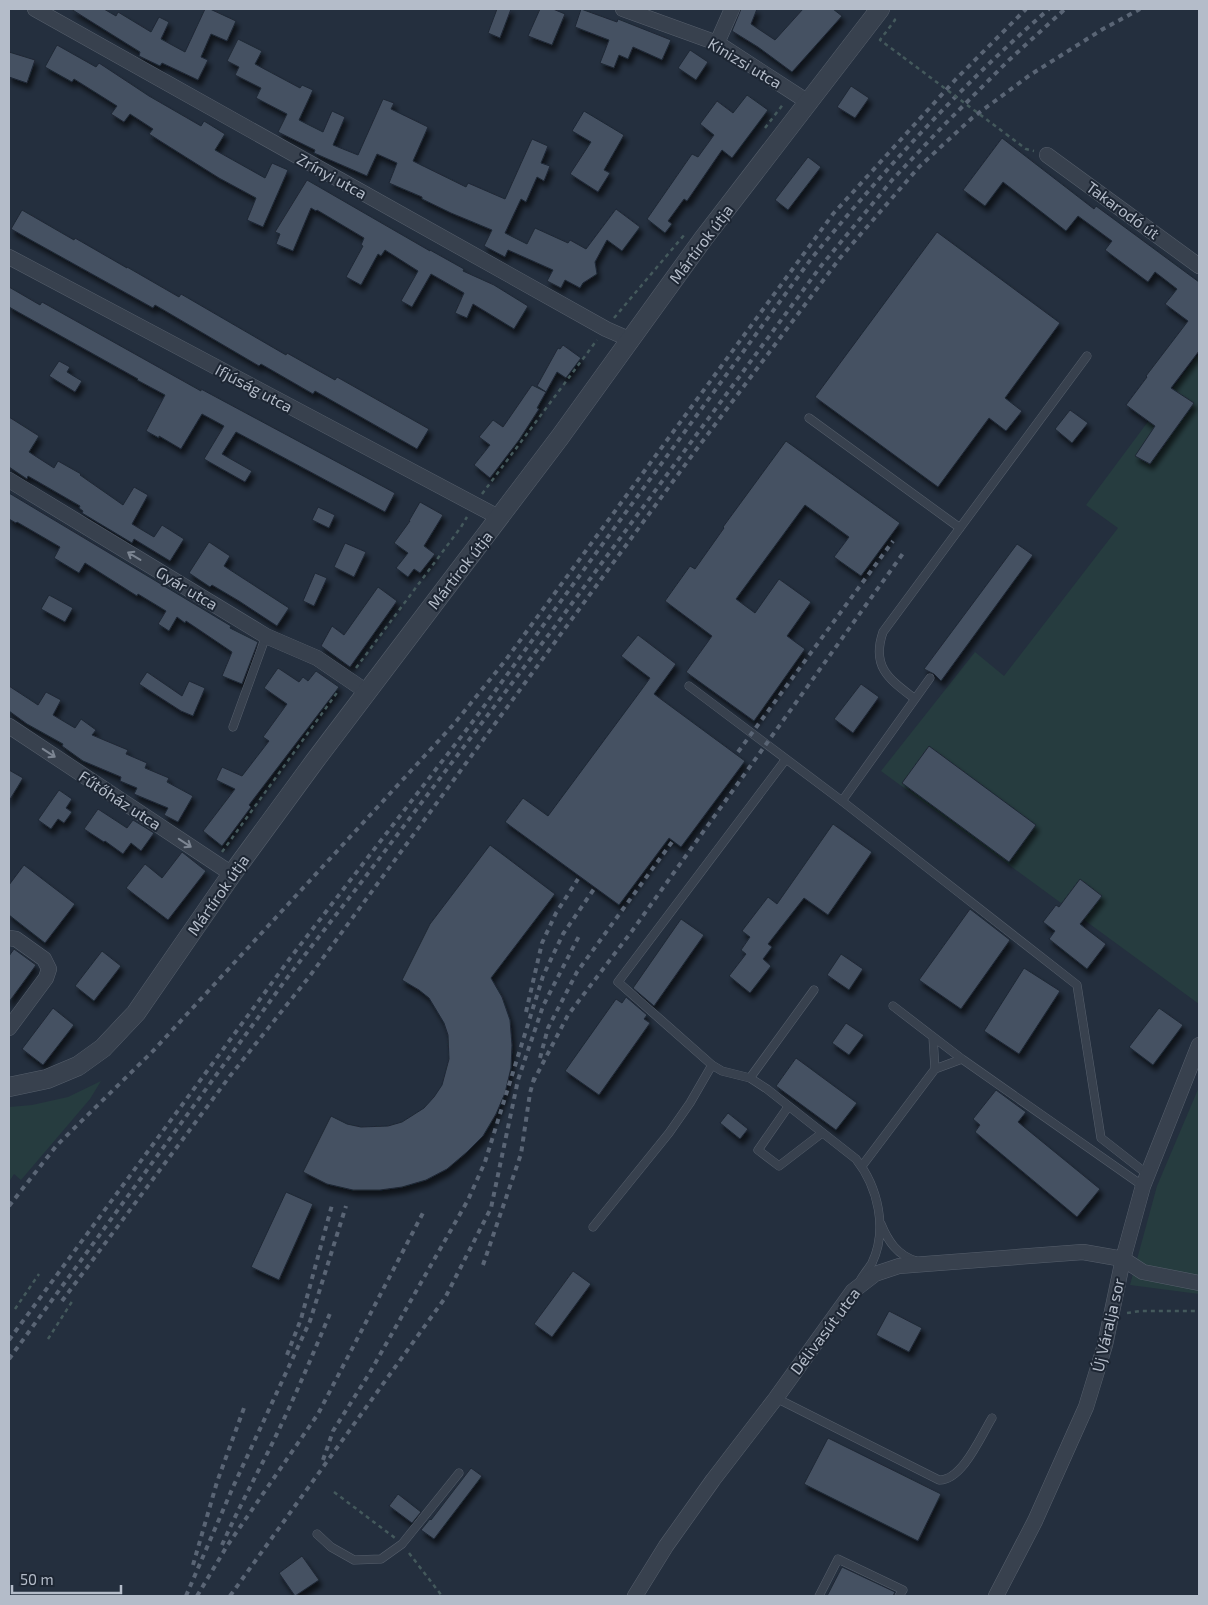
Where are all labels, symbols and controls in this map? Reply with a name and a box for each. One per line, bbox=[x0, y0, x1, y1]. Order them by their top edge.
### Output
street label: Kinizsi utca bbox=[705, 33, 785, 92]
street label: Zrínyi utca bbox=[294, 149, 370, 202]
street label: Takarodó út bbox=[1083, 177, 1164, 243]
street label: Mártírok útja bbox=[665, 200, 737, 288]
street label: Ifjúság utca bbox=[212, 359, 296, 417]
street label: Mártírok útja bbox=[423, 527, 497, 613]
one-way arrow bbox=[128, 551, 142, 561]
street label: Gyár utca bbox=[153, 562, 222, 613]
one-way arrow bbox=[42, 748, 56, 758]
street label: Fűtőház utca bbox=[76, 766, 165, 833]
one-way arrow bbox=[178, 837, 192, 848]
street label: Mártírok útja bbox=[183, 851, 253, 939]
street label: Új Váralja sor bbox=[1087, 1275, 1129, 1374]
street label: Délivasút utca bbox=[786, 1284, 863, 1378]
scale bar bbox=[12, 1562, 121, 1594]
text: 50 m bbox=[20, 1570, 54, 1588]

